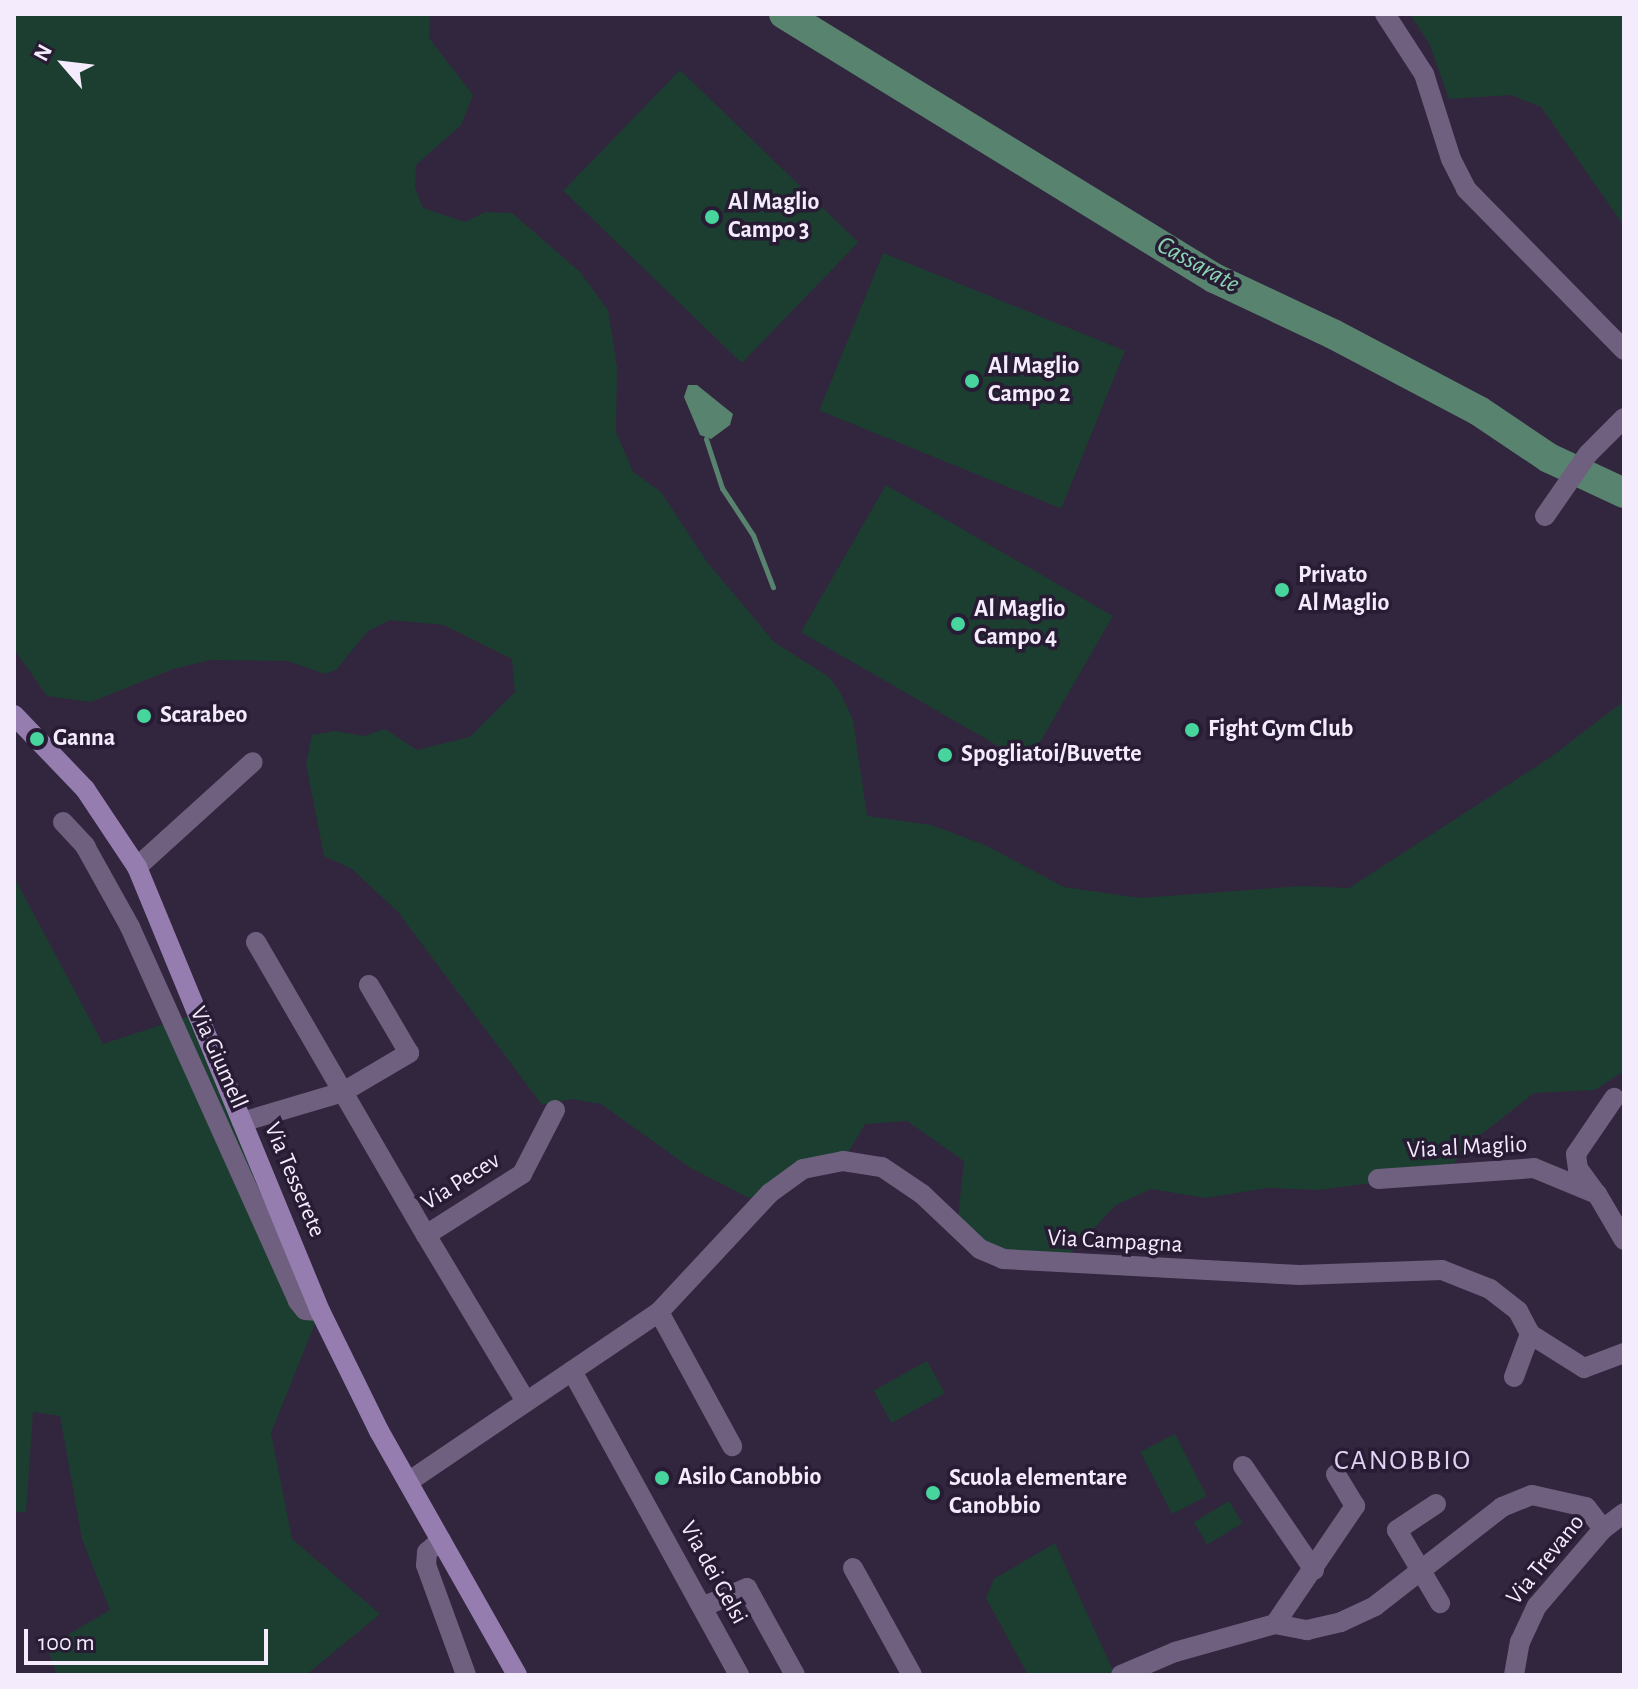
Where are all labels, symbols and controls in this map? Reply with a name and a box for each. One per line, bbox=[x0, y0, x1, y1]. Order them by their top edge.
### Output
north arrow bbox=[24, 24, 104, 104]
text: N bbox=[30, 41, 56, 65]
place label: Al Maglio Campo 3 bbox=[728, 189, 819, 245]
marker: Al Maglio Campo 3 bbox=[703, 208, 721, 226]
water label: Cassarate bbox=[1151, 230, 1245, 300]
place label: Al Maglio Campo 2 bbox=[988, 353, 1079, 409]
marker: Al Maglio Campo 2 bbox=[963, 372, 981, 390]
place label: Privato Al Maglio bbox=[1298, 562, 1389, 618]
marker: Privato Al Maglio bbox=[1273, 581, 1291, 599]
place label: Al Maglio Campo 4 bbox=[974, 596, 1065, 652]
marker: Al Maglio Campo 4 bbox=[949, 615, 967, 633]
place label: Scarabeo bbox=[160, 702, 247, 730]
marker: Scarabeo bbox=[135, 707, 153, 725]
place label: Fight Gym Club bbox=[1208, 716, 1353, 744]
marker: Fight Gym Club bbox=[1183, 721, 1201, 739]
place label: Ganna bbox=[53, 725, 115, 753]
marker: Ganna bbox=[28, 730, 46, 748]
place label: Spogliatoi/Buvette bbox=[961, 741, 1142, 769]
marker: Spogliatoi/Buvette bbox=[936, 746, 954, 764]
street label: Via Giumell bbox=[183, 1002, 253, 1114]
street label: Via Tesserete bbox=[257, 1118, 331, 1242]
street label: Via al Maglio bbox=[1406, 1130, 1528, 1166]
street label: Via Pecev bbox=[416, 1147, 506, 1217]
street label: Via Campagna bbox=[1047, 1224, 1183, 1260]
district label: CANOBBIO bbox=[1334, 1444, 1472, 1478]
place label: Asilo Canobbio bbox=[678, 1464, 821, 1492]
place label: Scuola elementare Canobbio bbox=[949, 1465, 1127, 1521]
marker: Asilo Canobbio bbox=[653, 1469, 671, 1487]
marker: Scuola elementare Canobbio bbox=[924, 1484, 942, 1502]
street label: Via Trevano bbox=[1501, 1509, 1591, 1611]
street label: Via dei Gelsi bbox=[673, 1516, 753, 1630]
scale bar bbox=[28, 1613, 272, 1663]
text: 100 m bbox=[38, 1631, 95, 1655]

